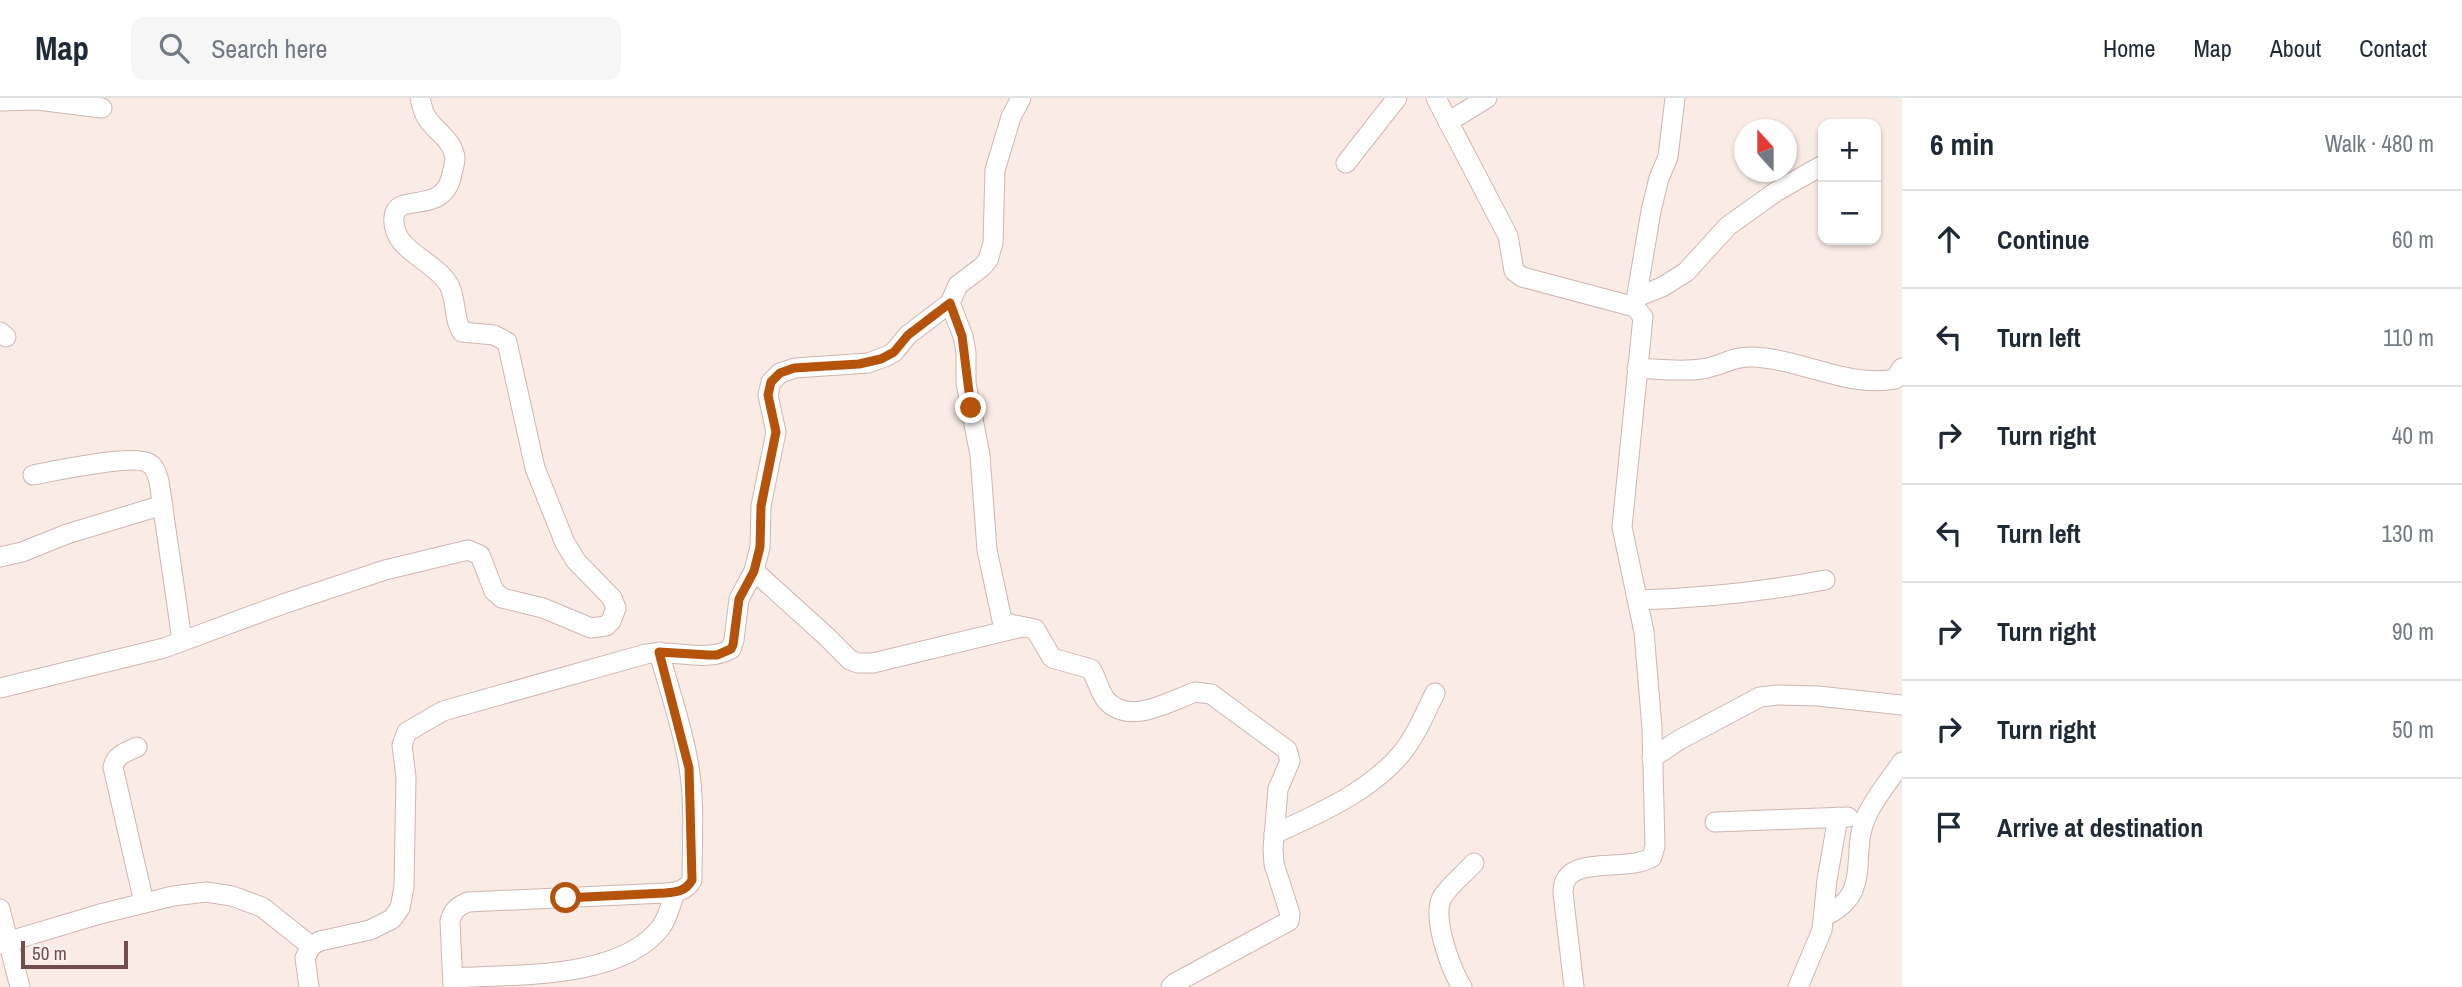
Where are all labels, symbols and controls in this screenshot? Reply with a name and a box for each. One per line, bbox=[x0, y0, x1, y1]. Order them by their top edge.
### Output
search box bbox=[131, 17, 621, 80]
text: Map bbox=[35, 26, 89, 70]
icon: search bbox=[155, 29, 193, 67]
text: Search here bbox=[211, 31, 327, 66]
text: Home bbox=[2103, 32, 2155, 64]
text: Map bbox=[2193, 32, 2232, 64]
text: About bbox=[2270, 32, 2321, 64]
text: Contact bbox=[2359, 32, 2427, 64]
north arrow bbox=[1734, 119, 1797, 182]
map controls bbox=[1818, 119, 1881, 245]
button: + bbox=[1818, 119, 1881, 182]
text: 6 min bbox=[1930, 124, 1994, 164]
text: Walk · 480 m bbox=[2325, 128, 2434, 159]
button: − bbox=[1818, 182, 1881, 245]
icon: ahead bbox=[1930, 220, 1968, 258]
text: Continue bbox=[1997, 222, 2089, 257]
text: 60 m bbox=[2392, 224, 2434, 255]
icon: left bbox=[1930, 318, 1968, 356]
text: Turn left bbox=[1997, 320, 2081, 355]
text: 110 m bbox=[2383, 322, 2434, 353]
route end bbox=[955, 392, 986, 423]
icon: right bbox=[1930, 416, 1968, 454]
text: Turn right bbox=[1997, 418, 2096, 453]
text: 40 m bbox=[2392, 420, 2434, 451]
icon: left bbox=[1930, 514, 1968, 552]
text: Turn left bbox=[1997, 516, 2081, 551]
text: 130 m bbox=[2382, 518, 2434, 549]
icon: right bbox=[1930, 612, 1968, 650]
text: Turn right bbox=[1997, 614, 2096, 649]
text: 90 m bbox=[2392, 616, 2434, 647]
icon: right bbox=[1930, 710, 1968, 748]
text: Turn right bbox=[1997, 712, 2096, 747]
text: 50 m bbox=[2392, 714, 2434, 745]
icon: arrive bbox=[1930, 808, 1968, 846]
text: Arrive at destination bbox=[1997, 810, 2203, 845]
route start bbox=[550, 882, 581, 913]
scale bar bbox=[21, 938, 128, 970]
text: 50 m bbox=[32, 940, 67, 966]

